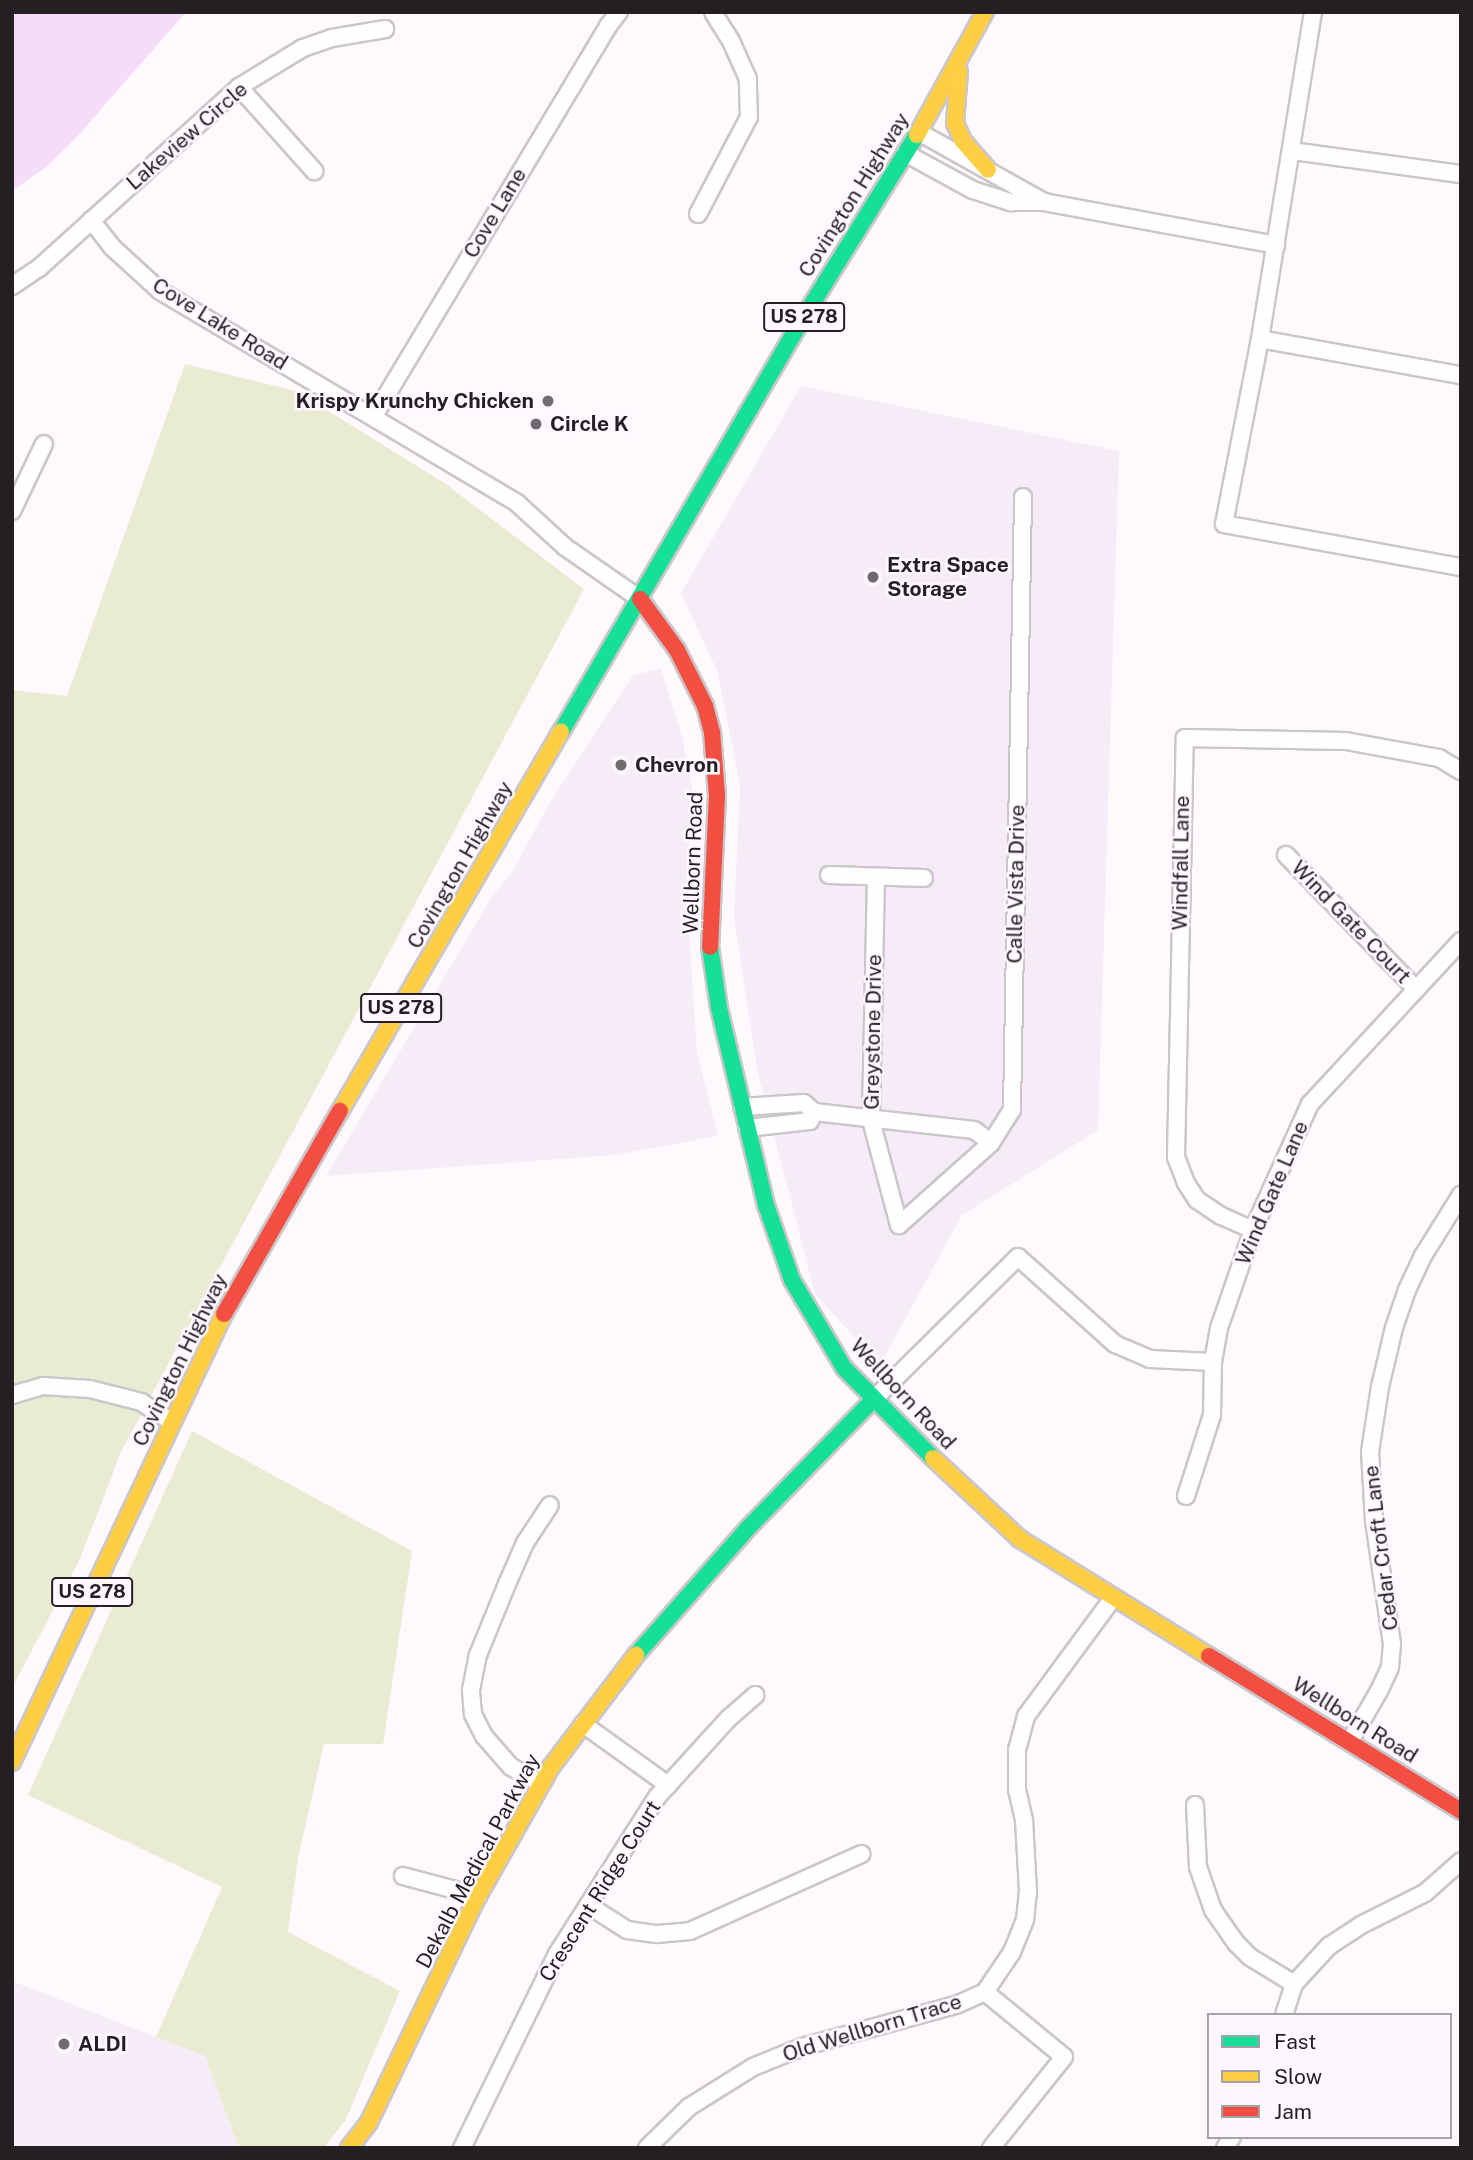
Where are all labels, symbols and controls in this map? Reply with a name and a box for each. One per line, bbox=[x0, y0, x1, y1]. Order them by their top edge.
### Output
street label: Lakeview Circle bbox=[121, 77, 253, 195]
street label: Covington Highway bbox=[793, 108, 915, 282]
street label: Cove Lane bbox=[458, 163, 532, 263]
street label: Cove Lake Road bbox=[148, 272, 292, 376]
road number: US 278 bbox=[762, 302, 846, 332]
place label: Krispy Krunchy Chicken bbox=[295, 388, 534, 414]
marker: Krispy Krunchy Chicken bbox=[540, 393, 556, 409]
place label: Circle K bbox=[550, 411, 629, 437]
marker: Circle K bbox=[528, 416, 544, 432]
place label: Extra Space Storage bbox=[887, 552, 1009, 602]
marker: Extra Space Storage bbox=[865, 569, 881, 585]
place label: Chevron bbox=[635, 752, 718, 778]
marker: Chevron bbox=[613, 757, 629, 773]
street label: Covington Highway bbox=[402, 777, 518, 953]
street label: Wellborn Road bbox=[678, 791, 708, 935]
street label: Windfall Lane bbox=[1167, 795, 1195, 931]
street label: Calle Vista Drive bbox=[1002, 804, 1030, 964]
street label: Wind Gate Court bbox=[1286, 855, 1416, 989]
street label: Greystone Drive bbox=[859, 954, 887, 1110]
road number: US 278 bbox=[359, 992, 443, 1024]
street label: Wind Gate Lane bbox=[1230, 1117, 1314, 1269]
street label: Covington Highway bbox=[127, 1270, 233, 1450]
street label: Wellborn Road bbox=[845, 1333, 961, 1455]
street label: Cedar Croft Lane bbox=[1358, 1464, 1404, 1632]
road number: US 278 bbox=[50, 1576, 134, 1608]
street label: Wellborn Road bbox=[1288, 1671, 1422, 1769]
street label: Dekalb Medical Parkway bbox=[411, 1749, 545, 1973]
street label: Crescent Ridge Court bbox=[534, 1796, 666, 1986]
street label: Old Wellborn Trace bbox=[779, 1989, 965, 2067]
legend bbox=[1207, 2013, 1452, 2139]
text: Fast bbox=[1274, 2029, 1316, 2054]
place label: ALDI bbox=[78, 2031, 127, 2057]
marker: ALDI bbox=[56, 2036, 72, 2052]
text: Slow bbox=[1274, 2064, 1322, 2089]
text: Jam bbox=[1274, 2099, 1312, 2124]

